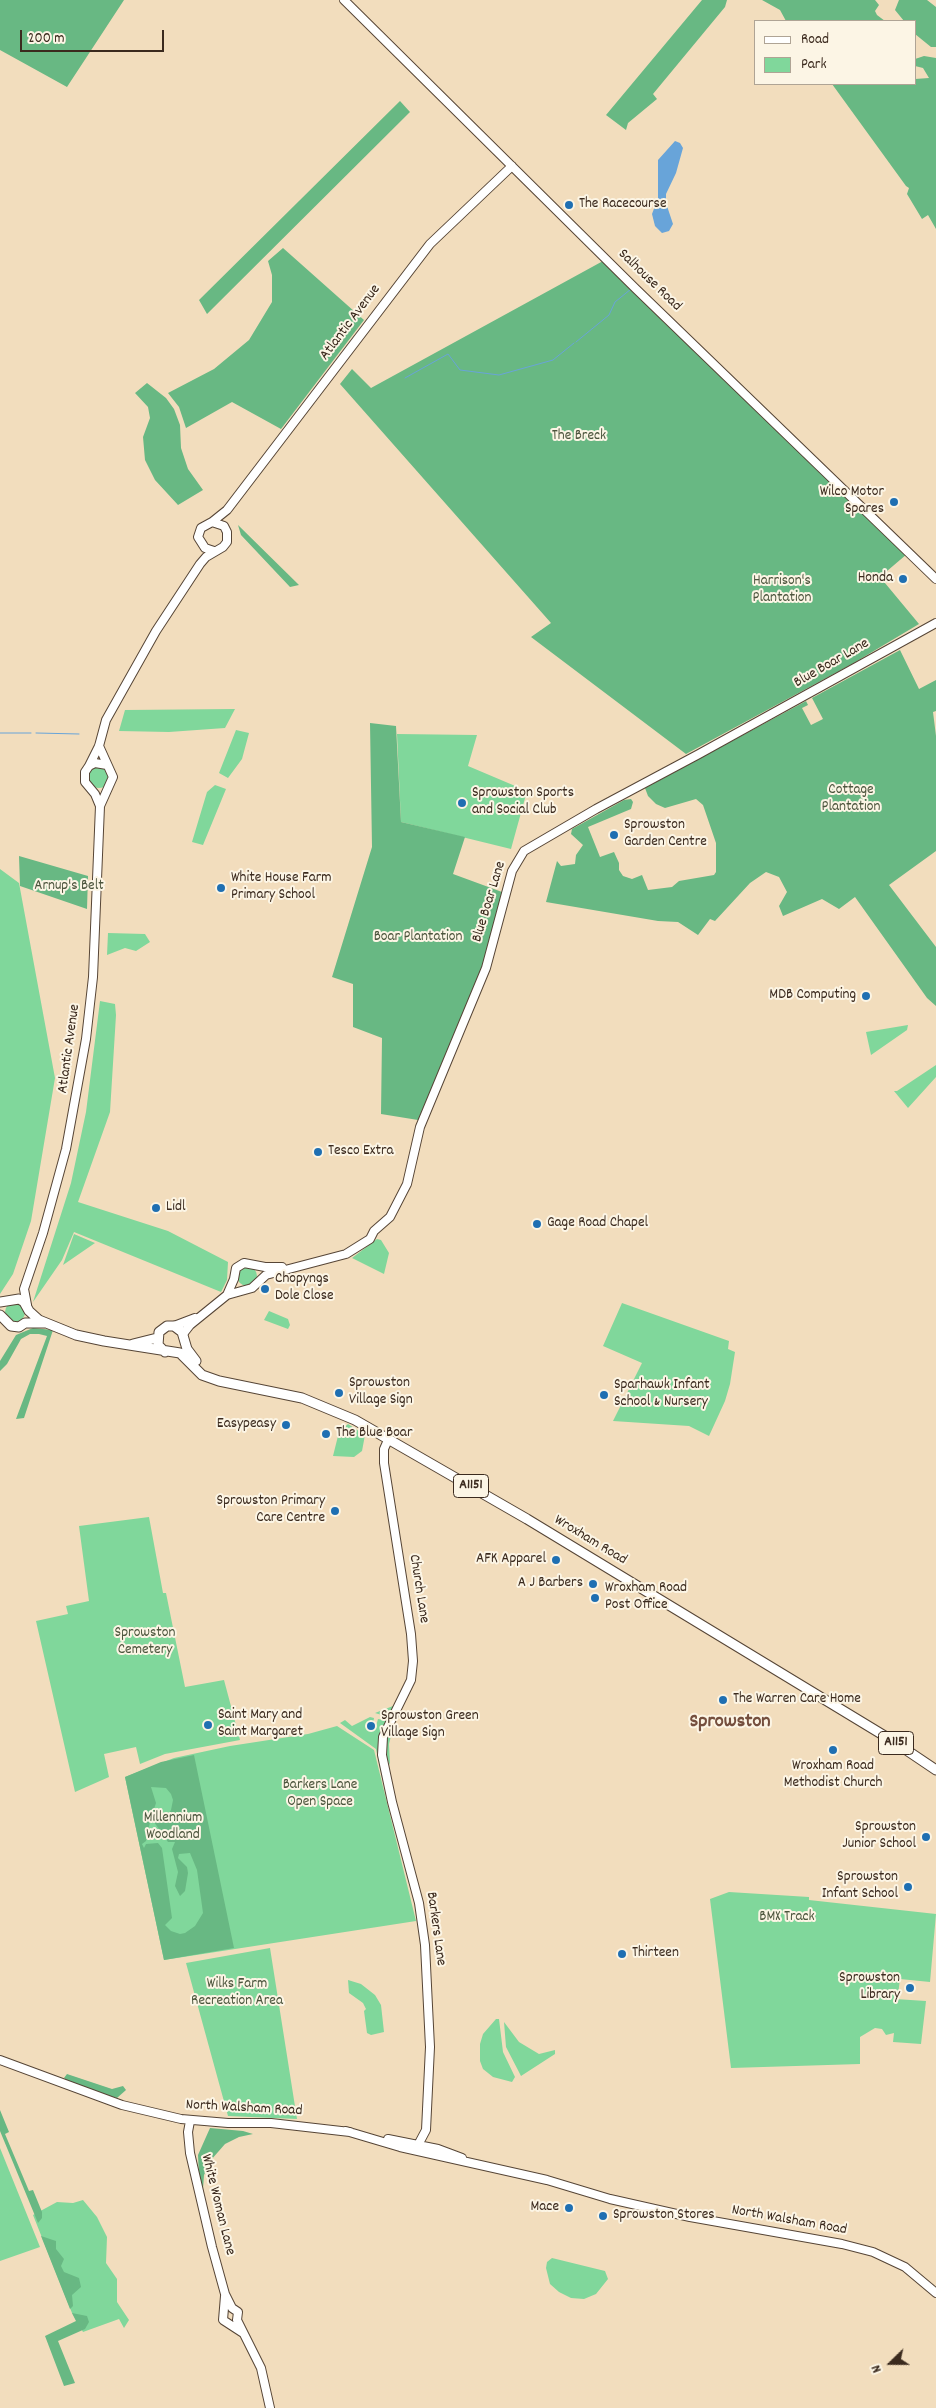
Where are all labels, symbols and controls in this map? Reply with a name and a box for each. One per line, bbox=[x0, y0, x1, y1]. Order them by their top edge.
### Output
scale bar bbox=[22, 20, 166, 52]
legend bbox=[754, 20, 916, 85]
text: 200 m bbox=[28, 28, 65, 50]
text: Road bbox=[801, 29, 829, 51]
text: Park bbox=[801, 54, 827, 76]
place label: The Racecourse bbox=[579, 196, 667, 214]
marker: The Racecourse bbox=[563, 199, 575, 211]
street label: Salhouse Road bbox=[613, 246, 685, 316]
street label: Atlantic Avenue bbox=[317, 282, 385, 364]
park label: The Breck bbox=[552, 428, 606, 446]
place label: Wilco Motor Spares bbox=[820, 484, 884, 519]
marker: Wilco Motor Spares bbox=[888, 496, 900, 508]
place label: Honda bbox=[858, 570, 893, 588]
park label: Harrison's Plantation bbox=[753, 573, 811, 608]
marker: Honda bbox=[897, 573, 909, 585]
street label: Blue Boar Lane bbox=[791, 635, 873, 693]
park label: Cottage Plantation bbox=[822, 782, 880, 817]
place label: Sprowston Sports and Social Club bbox=[472, 785, 574, 820]
marker: Sprowston Sports and Social Club bbox=[456, 797, 468, 809]
place label: Sprowston Garden Centre bbox=[624, 817, 707, 852]
marker: Sprowston Garden Centre bbox=[608, 829, 620, 841]
street label: Blue Boar Lane bbox=[469, 859, 511, 945]
place label: White House Farm Primary School bbox=[231, 870, 332, 905]
park label: Arnup's Belt bbox=[34, 878, 104, 896]
marker: White House Farm Primary School bbox=[215, 882, 227, 894]
park label: Boar Plantation bbox=[374, 929, 462, 947]
place label: MDB Computing bbox=[769, 987, 856, 1005]
marker: MDB Computing bbox=[860, 990, 872, 1002]
street label: Atlantic Avenue bbox=[55, 1003, 85, 1095]
place label: Tesco Extra bbox=[328, 1143, 394, 1161]
marker: Tesco Extra bbox=[312, 1146, 324, 1158]
place label: Lidl bbox=[166, 1199, 185, 1217]
marker: Lidl bbox=[150, 1202, 162, 1214]
place label: Gage Road Chapel bbox=[547, 1215, 648, 1233]
marker: Gage Road Chapel bbox=[531, 1218, 543, 1230]
place label: Chopyngs Dole Close bbox=[275, 1271, 334, 1306]
marker: Chopyngs Dole Close bbox=[259, 1283, 271, 1295]
place label: Sprowston Village Sign bbox=[349, 1375, 413, 1410]
place label: Sparhawk Infant School & Nursery bbox=[614, 1377, 710, 1412]
marker: Sprowston Village Sign bbox=[333, 1387, 345, 1399]
marker: Sparhawk Infant School & Nursery bbox=[598, 1389, 610, 1401]
place label: Easypeasy bbox=[217, 1416, 276, 1434]
marker: Easypeasy bbox=[280, 1419, 292, 1431]
place label: The Blue Boar bbox=[336, 1425, 412, 1443]
marker: The Blue Boar bbox=[320, 1428, 332, 1440]
road number: A1151 bbox=[454, 1474, 488, 1498]
place label: Sprowston Primary Care Centre bbox=[217, 1493, 325, 1528]
marker: Sprowston Primary Care Centre bbox=[329, 1505, 341, 1517]
street label: Wroxham Road bbox=[550, 1512, 630, 1570]
place label: AFK Apparel bbox=[476, 1551, 546, 1569]
street label: Church Lane bbox=[404, 1553, 432, 1625]
marker: AFK Apparel bbox=[550, 1554, 562, 1566]
place label: A J Barbers bbox=[518, 1575, 583, 1593]
marker: A J Barbers bbox=[587, 1578, 599, 1590]
place label: Wroxham Road Post Office bbox=[605, 1580, 687, 1615]
marker: Wroxham Road Post Office bbox=[589, 1592, 601, 1604]
park label: Sprowston Cemetery bbox=[115, 1625, 175, 1660]
place label: The Warren Care Home bbox=[733, 1691, 861, 1709]
marker: The Warren Care Home bbox=[717, 1694, 729, 1706]
place label: Saint Mary and Saint Margaret bbox=[218, 1707, 303, 1742]
place label: Sprowston Green Village Sign bbox=[381, 1708, 479, 1743]
district label: Sprowston bbox=[689, 1711, 771, 1735]
marker: Saint Mary and Saint Margaret bbox=[202, 1719, 214, 1731]
marker: Sprowston Green Village Sign bbox=[365, 1720, 377, 1732]
road number: A1151 bbox=[878, 1732, 914, 1755]
marker: Wroxham Road Methodist Church bbox=[827, 1744, 839, 1756]
place label: Wroxham Road Methodist Church bbox=[784, 1758, 882, 1793]
park label: Barkers Lane Open Space bbox=[283, 1777, 357, 1812]
park label: Millennium Woodland bbox=[144, 1810, 202, 1845]
place label: Sprowston Junior School bbox=[842, 1819, 916, 1854]
marker: Sprowston Junior School bbox=[920, 1831, 932, 1843]
place label: Sprowston Infant School bbox=[822, 1869, 898, 1904]
marker: Sprowston Infant School bbox=[902, 1881, 914, 1893]
street label: Barkers Lane bbox=[421, 1891, 449, 1967]
park label: BMX Track bbox=[759, 1909, 815, 1927]
place label: Thirteen bbox=[632, 1945, 679, 1963]
marker: Thirteen bbox=[616, 1948, 628, 1960]
place label: Sprowston Library bbox=[839, 1970, 900, 2005]
park label: Wilks Farm Recreation Area bbox=[191, 1976, 283, 2011]
marker: Sprowston Library bbox=[904, 1982, 916, 1994]
street label: North Walsham Road bbox=[185, 2097, 303, 2121]
street label: White Woman Lane bbox=[196, 2153, 238, 2257]
place label: Mace bbox=[531, 2199, 559, 2217]
marker: Mace bbox=[563, 2202, 575, 2214]
street label: North Walsham Road bbox=[730, 2202, 848, 2240]
place label: Sprowston Stores bbox=[613, 2207, 715, 2225]
marker: Sprowston Stores bbox=[597, 2210, 609, 2222]
north arrow bbox=[866, 2338, 916, 2388]
text: N bbox=[867, 2362, 888, 2376]

